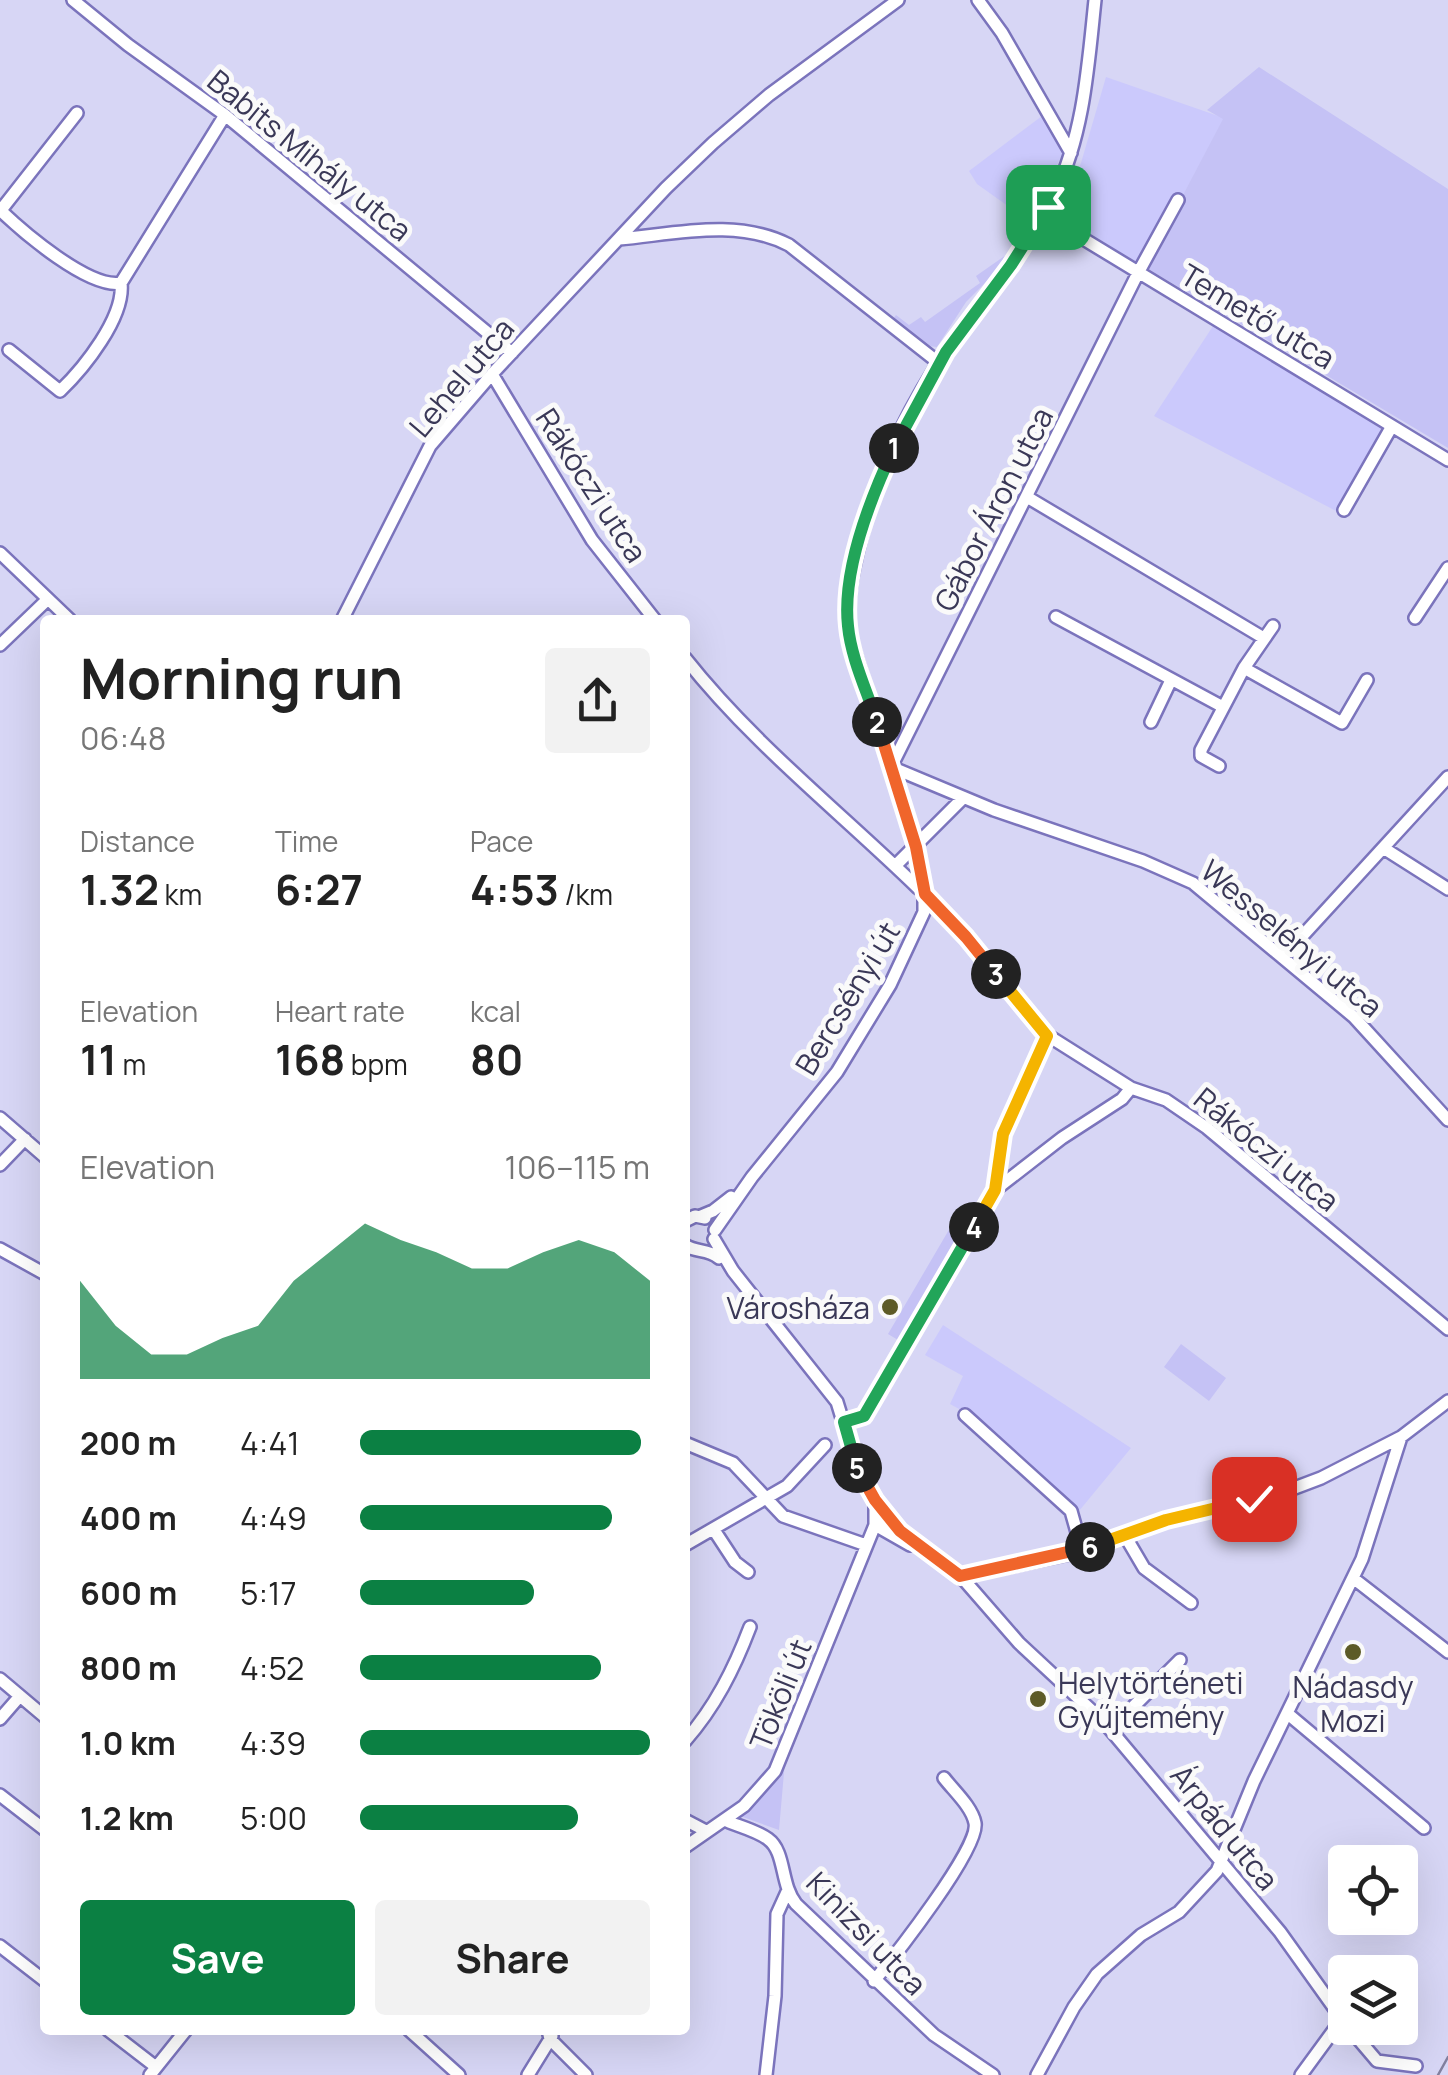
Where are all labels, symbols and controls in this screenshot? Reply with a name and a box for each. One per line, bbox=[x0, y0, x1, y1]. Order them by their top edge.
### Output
street label: Babits Mihály utca bbox=[199, 60, 421, 250]
pin bbox=[1006, 165, 1091, 250]
icon: arrive bbox=[1021, 180, 1076, 235]
street label: Temető utca bbox=[1173, 254, 1343, 378]
street label: Lehel utca bbox=[399, 309, 523, 445]
street label: Rákóczi utca bbox=[527, 400, 657, 570]
street label: Gábor Áron utca bbox=[924, 400, 1062, 618]
pin: 1 bbox=[869, 423, 919, 473]
text: 1 bbox=[888, 429, 900, 467]
text: Morning run bbox=[80, 640, 403, 716]
button: share bbox=[545, 648, 650, 753]
pin: 2 bbox=[852, 697, 902, 747]
text: 2 bbox=[869, 703, 885, 741]
text: 06:48 bbox=[80, 716, 166, 760]
text: Distance bbox=[80, 822, 195, 860]
text: Time bbox=[275, 822, 338, 860]
text: Pace bbox=[470, 822, 533, 860]
street label: Wesselényi utca bbox=[1192, 850, 1392, 1026]
text: 1.32 bbox=[80, 860, 159, 918]
text: 6:27 bbox=[275, 860, 363, 918]
text: 4:53 bbox=[470, 860, 559, 918]
text: km bbox=[159, 875, 202, 913]
text: /km bbox=[559, 875, 613, 913]
street label: Bercsényi út bbox=[785, 914, 909, 1082]
pin: 3 bbox=[971, 949, 1021, 999]
text: 3 bbox=[988, 955, 1004, 993]
text: Elevation bbox=[80, 992, 198, 1030]
text: Heart rate bbox=[275, 992, 405, 1030]
text: kcal bbox=[470, 992, 521, 1030]
text: 11 bbox=[80, 1030, 117, 1088]
text: 168 bbox=[275, 1030, 345, 1088]
text: 80 bbox=[470, 1030, 523, 1088]
text: m bbox=[117, 1045, 146, 1083]
text: bpm bbox=[345, 1045, 408, 1083]
street label: Rákóczi utca bbox=[1186, 1078, 1348, 1220]
text: Elevation bbox=[80, 1145, 215, 1189]
text: 106–115 m bbox=[505, 1145, 650, 1189]
pin: 4 bbox=[949, 1202, 999, 1252]
text: 4 bbox=[965, 1208, 983, 1246]
place label: Városháza bbox=[727, 1287, 870, 1328]
marker: Városháza bbox=[879, 1296, 901, 1318]
text: 200 m bbox=[80, 1421, 176, 1465]
text: 4:41 bbox=[240, 1421, 300, 1465]
pin: 5 bbox=[832, 1443, 882, 1493]
text: 5 bbox=[849, 1449, 865, 1487]
pin bbox=[1212, 1457, 1297, 1542]
icon: check bbox=[1227, 1472, 1282, 1527]
text: 400 m bbox=[80, 1496, 177, 1540]
text: 4:49 bbox=[240, 1496, 307, 1540]
pin: 6 bbox=[1065, 1522, 1115, 1572]
text: 6 bbox=[1081, 1528, 1099, 1566]
text: 600 m bbox=[80, 1571, 177, 1615]
text: 5:17 bbox=[240, 1571, 297, 1615]
street label: Tököli út bbox=[739, 1633, 821, 1755]
marker: Nádasdy Mozi bbox=[1342, 1641, 1364, 1663]
text: 800 m bbox=[80, 1646, 177, 1690]
text: 4:52 bbox=[240, 1646, 304, 1690]
place label: Helytörténeti Gyűjtemény bbox=[1058, 1662, 1243, 1737]
place label: Nádasdy Mozi bbox=[1293, 1666, 1414, 1741]
marker: Helytörténeti Gyűjtemény bbox=[1027, 1688, 1049, 1710]
text: 1.0 km bbox=[80, 1721, 176, 1765]
text: 4:39 bbox=[240, 1721, 306, 1765]
street label: Árpád utca bbox=[1162, 1756, 1288, 1898]
text: 1.2 km bbox=[80, 1796, 174, 1840]
text: 5:00 bbox=[240, 1796, 307, 1840]
map controls bbox=[1328, 1845, 1418, 2045]
button: locate bbox=[1328, 1845, 1418, 1935]
street label: Kinizsi utca bbox=[798, 1862, 936, 2004]
button: Save bbox=[80, 1900, 355, 2015]
button: Share bbox=[375, 1900, 650, 2015]
button: layers bbox=[1328, 1955, 1418, 2045]

